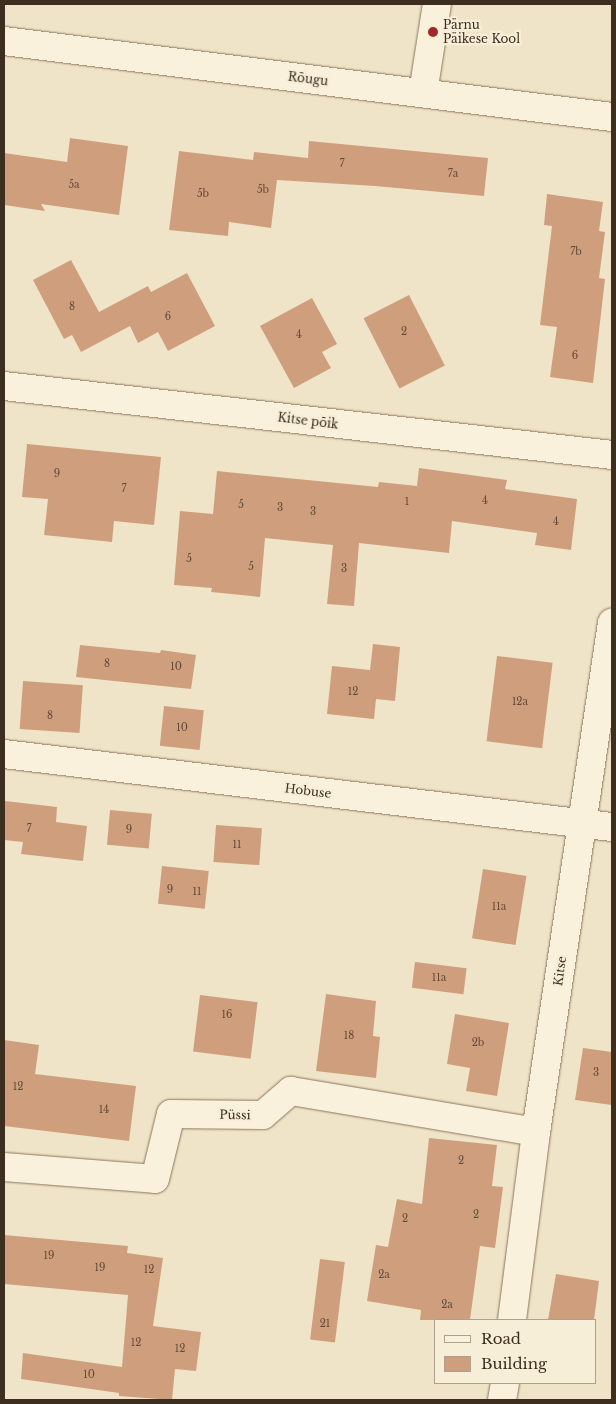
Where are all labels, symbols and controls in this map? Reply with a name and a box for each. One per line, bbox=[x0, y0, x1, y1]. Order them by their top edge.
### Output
place label: Pärnu Päikese Kool bbox=[443, 18, 520, 46]
marker: Pärnu Päikese Kool bbox=[427, 26, 439, 38]
street label: Rõugu bbox=[287, 69, 329, 89]
house number: 7 bbox=[339, 158, 345, 170]
house number: 7a bbox=[448, 168, 458, 180]
house number: 5a bbox=[68, 179, 80, 191]
house number: 5b bbox=[257, 184, 269, 196]
house number: 5b bbox=[197, 188, 209, 200]
house number: 7b bbox=[570, 246, 582, 258]
house number: 8 bbox=[69, 301, 75, 313]
house number: 6 bbox=[165, 311, 171, 323]
house number: 2 bbox=[401, 326, 407, 338]
house number: 4 bbox=[296, 329, 302, 341]
house number: 6 bbox=[572, 350, 578, 362]
street label: Kitse põik bbox=[277, 410, 339, 432]
house number: 9 bbox=[54, 468, 60, 480]
house number: 7 bbox=[121, 483, 127, 495]
house number: 4 bbox=[482, 495, 488, 507]
house number: 1 bbox=[405, 496, 409, 508]
house number: 5 bbox=[238, 499, 244, 511]
house number: 3 bbox=[277, 502, 283, 514]
house number: 3 bbox=[310, 506, 316, 518]
house number: 4 bbox=[553, 516, 559, 528]
house number: 5 bbox=[186, 553, 192, 565]
house number: 5 bbox=[248, 561, 254, 573]
house number: 3 bbox=[341, 563, 347, 575]
house number: 8 bbox=[104, 658, 110, 670]
house number: 10 bbox=[170, 661, 182, 673]
house number: 12 bbox=[348, 686, 358, 698]
house number: 12a bbox=[512, 696, 528, 708]
house number: 8 bbox=[47, 710, 53, 722]
house number: 10 bbox=[176, 722, 188, 734]
street label: Hobuse bbox=[284, 781, 332, 801]
house number: 7 bbox=[26, 823, 32, 835]
house number: 9 bbox=[126, 824, 132, 836]
house number: 11 bbox=[233, 839, 241, 851]
house number: 9 bbox=[167, 884, 173, 896]
house number: 11 bbox=[193, 886, 201, 898]
house number: 11a bbox=[492, 901, 506, 913]
street label: Kitse bbox=[551, 955, 569, 987]
house number: 11a bbox=[432, 972, 446, 984]
house number: 16 bbox=[222, 1009, 232, 1021]
house number: 18 bbox=[344, 1030, 354, 1042]
house number: 2b bbox=[472, 1037, 484, 1049]
house number: 3 bbox=[593, 1067, 599, 1079]
house number: 12 bbox=[13, 1081, 23, 1093]
house number: 14 bbox=[99, 1104, 109, 1116]
street label: Püssi bbox=[219, 1108, 251, 1122]
house number: 2 bbox=[458, 1155, 464, 1167]
house number: 2 bbox=[473, 1209, 479, 1221]
house number: 2 bbox=[402, 1213, 408, 1225]
house number: 19 bbox=[44, 1250, 54, 1262]
house number: 19 bbox=[95, 1262, 105, 1274]
house number: 12 bbox=[144, 1264, 154, 1276]
house number: 2a bbox=[378, 1269, 390, 1281]
house number: 2a bbox=[441, 1299, 453, 1311]
house number: 21 bbox=[320, 1318, 330, 1330]
legend bbox=[434, 1319, 596, 1384]
text: Road bbox=[481, 1329, 521, 1348]
house number: 12 bbox=[131, 1337, 141, 1349]
house number: 12 bbox=[175, 1343, 185, 1355]
text: Building bbox=[481, 1354, 547, 1373]
house number: 10 bbox=[83, 1369, 95, 1381]

